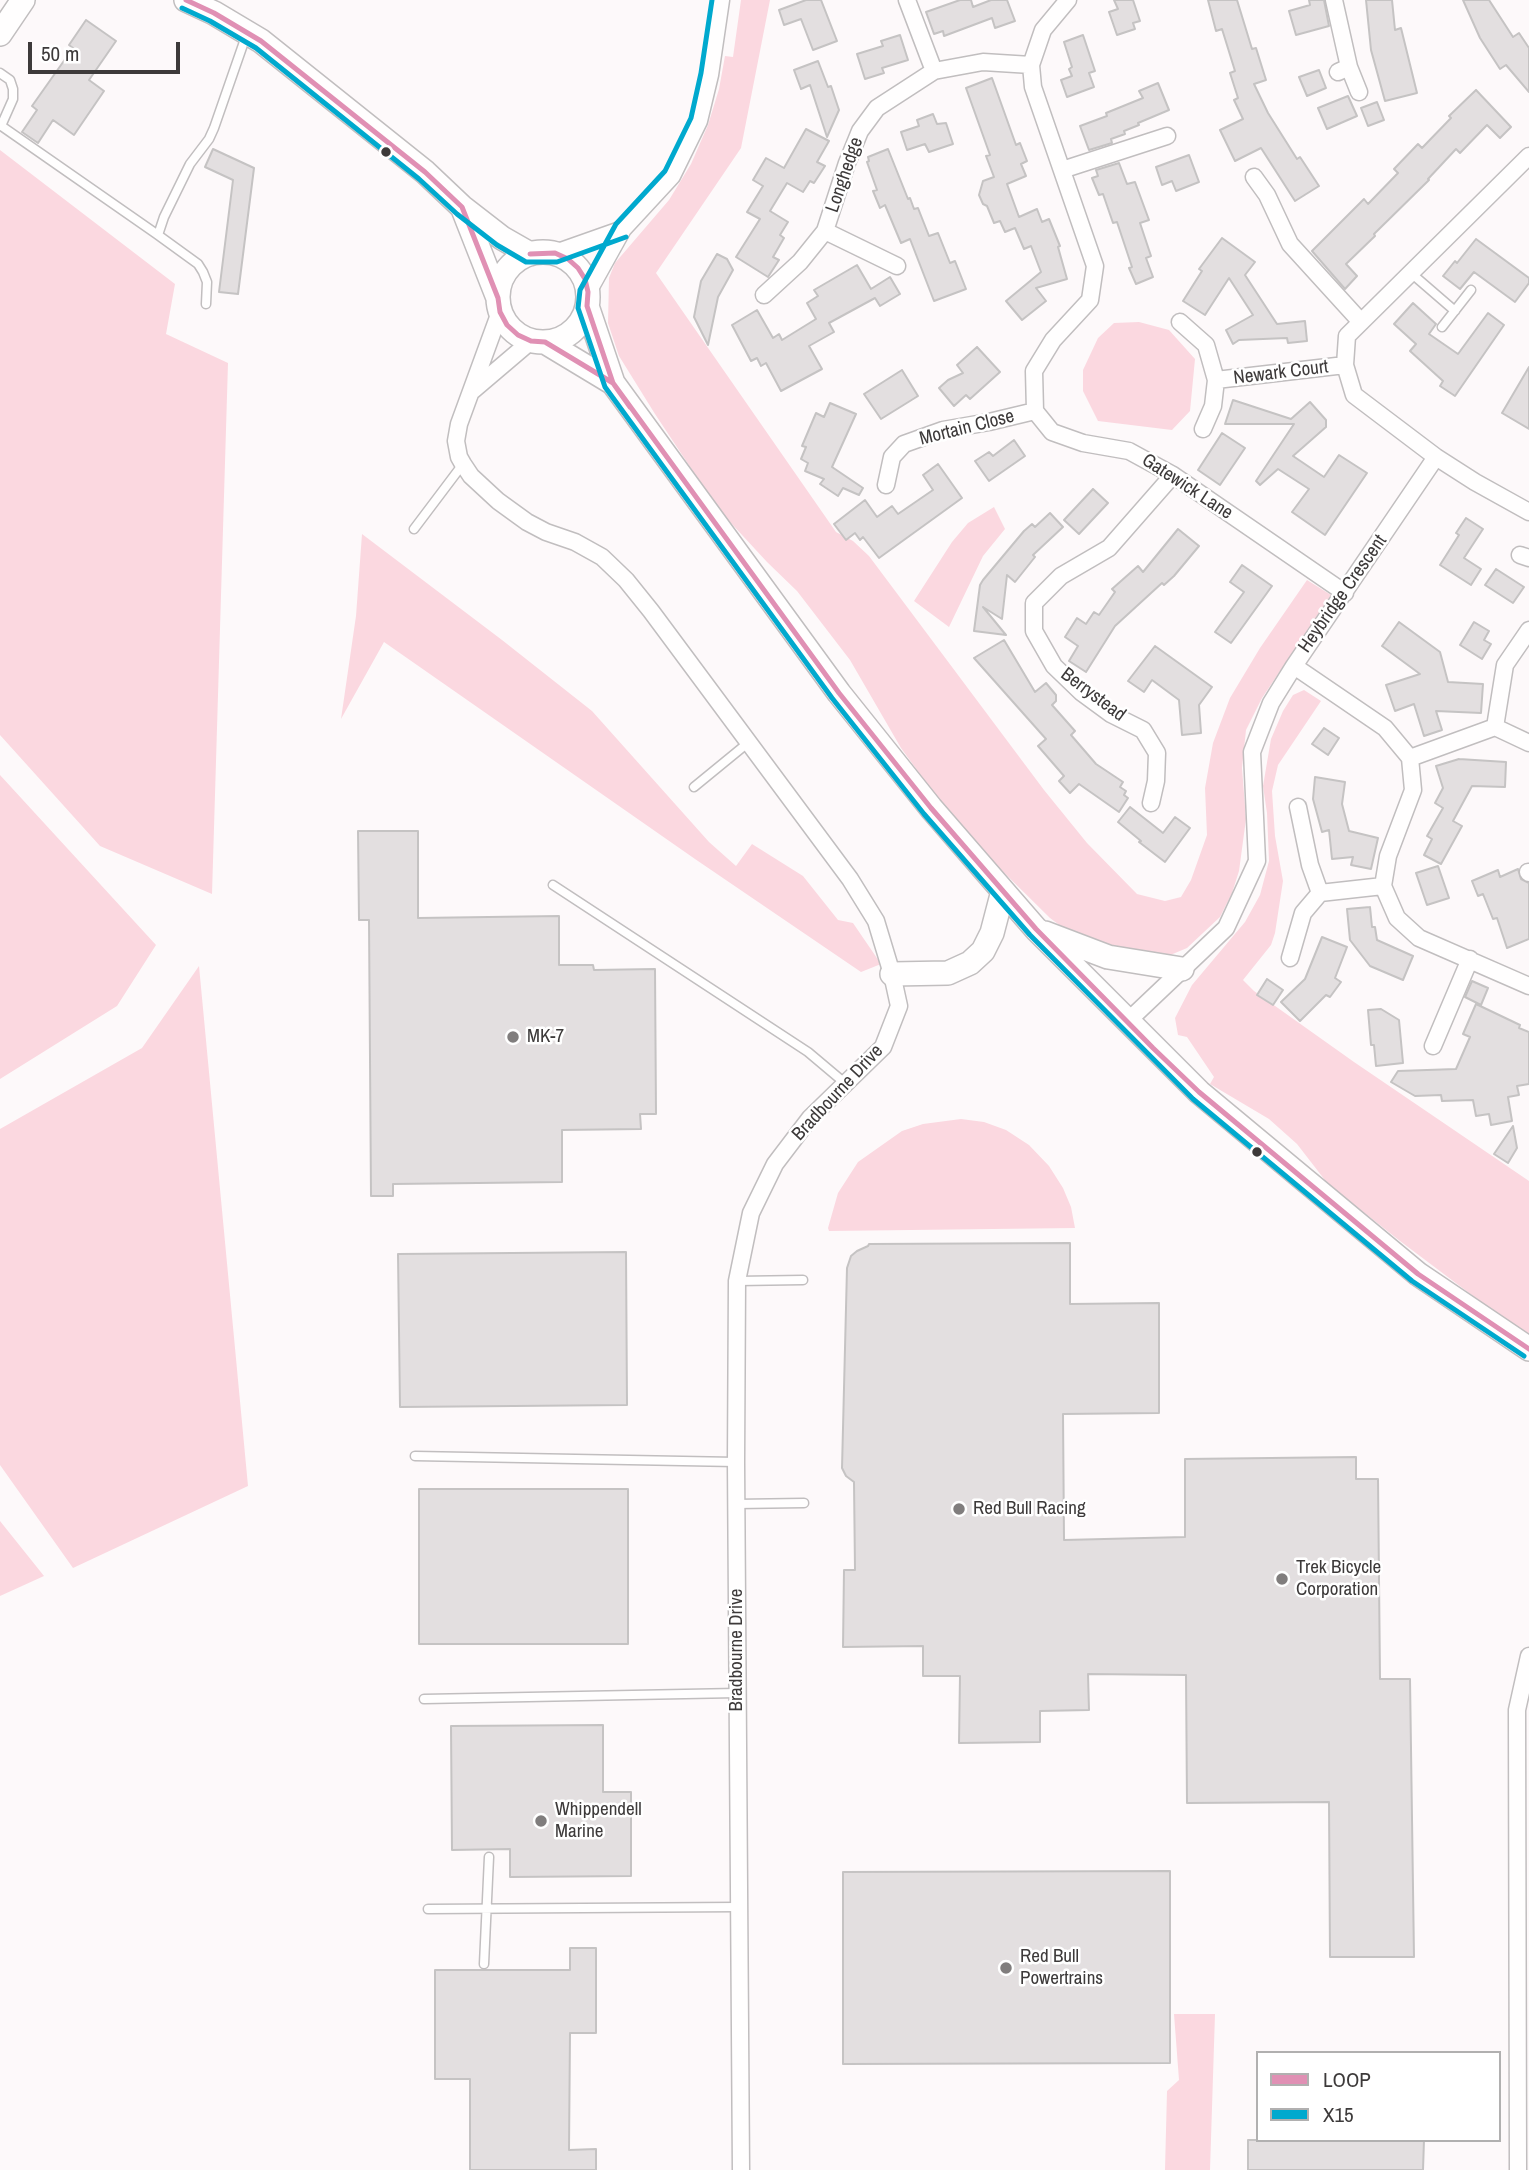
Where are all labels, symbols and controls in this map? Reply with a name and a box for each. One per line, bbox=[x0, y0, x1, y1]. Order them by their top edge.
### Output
scale bar bbox=[32, 28, 184, 72]
text: 50 m bbox=[41, 39, 79, 68]
street label: Longhedge bbox=[822, 134, 868, 216]
unlabelled marker bbox=[379, 145, 393, 159]
street label: Newark Court bbox=[1232, 356, 1330, 390]
street label: Mortain Close bbox=[917, 405, 1017, 451]
street label: Gatewick Lane bbox=[1137, 449, 1237, 525]
street label: Heybridge Crescent bbox=[1294, 531, 1392, 657]
street label: Berrystead bbox=[1056, 663, 1130, 727]
place label: MK-7 bbox=[527, 1026, 564, 1048]
marker: MK-7 bbox=[505, 1029, 521, 1045]
street label: Bradbourne Drive bbox=[788, 1040, 888, 1146]
unlabelled marker bbox=[1250, 1145, 1264, 1159]
place label: Red Bull Racing bbox=[973, 1498, 1086, 1520]
marker: Red Bull Racing bbox=[951, 1501, 967, 1517]
place label: Trek Bicycle Corporation bbox=[1296, 1557, 1381, 1601]
marker: Trek Bicycle Corporation bbox=[1274, 1571, 1290, 1587]
street label: Bradbourne Drive bbox=[726, 1589, 748, 1711]
place label: Whippendell Marine bbox=[555, 1799, 642, 1843]
marker: Whippendell Marine bbox=[533, 1813, 549, 1829]
place label: Red Bull Powertrains bbox=[1020, 1946, 1103, 1990]
marker: Red Bull Powertrains bbox=[998, 1960, 1014, 1976]
legend bbox=[1256, 2051, 1501, 2142]
text: LOOP bbox=[1323, 2065, 1371, 2094]
text: X15 bbox=[1323, 2100, 1354, 2129]

